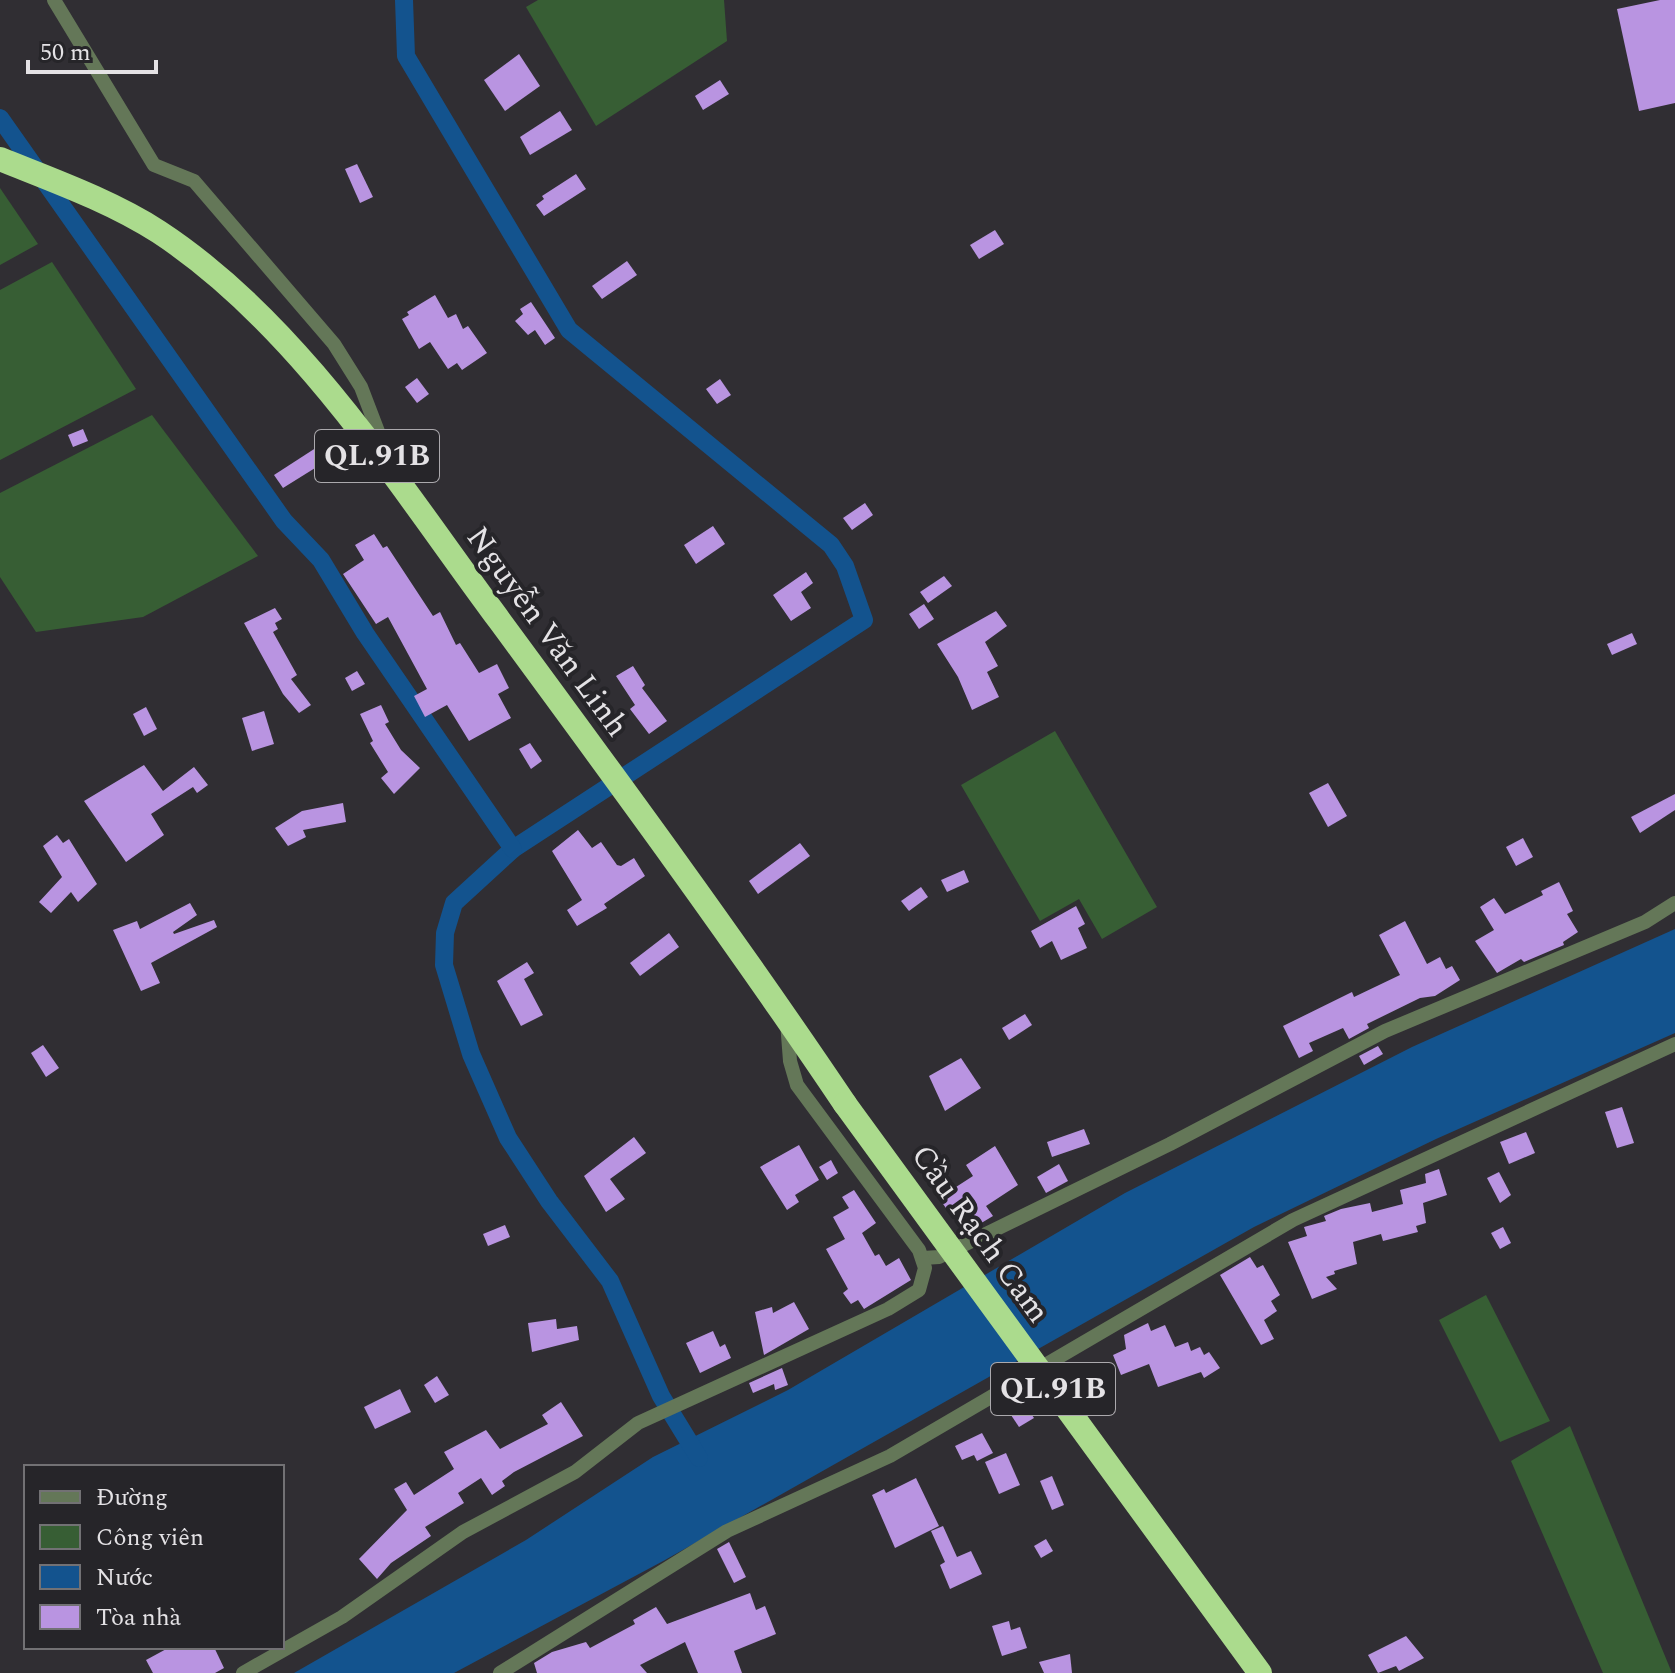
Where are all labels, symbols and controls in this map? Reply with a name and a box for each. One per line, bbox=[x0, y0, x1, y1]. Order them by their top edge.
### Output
scale bar bbox=[28, 24, 156, 74]
text: 50 m bbox=[40, 35, 91, 71]
road number: QL.91B bbox=[315, 430, 439, 482]
street label: Nguyễn Văn Linh bbox=[454, 516, 640, 748]
street label: Cầu Rạch Cam bbox=[898, 1135, 1062, 1333]
road number: QL.91B bbox=[991, 1363, 1115, 1415]
legend bbox=[24, 1465, 284, 1649]
text: Đường bbox=[96, 1480, 168, 1516]
text: Công viên bbox=[96, 1520, 204, 1556]
text: Nước bbox=[96, 1560, 153, 1596]
text: Tòa nhà bbox=[96, 1600, 182, 1636]

